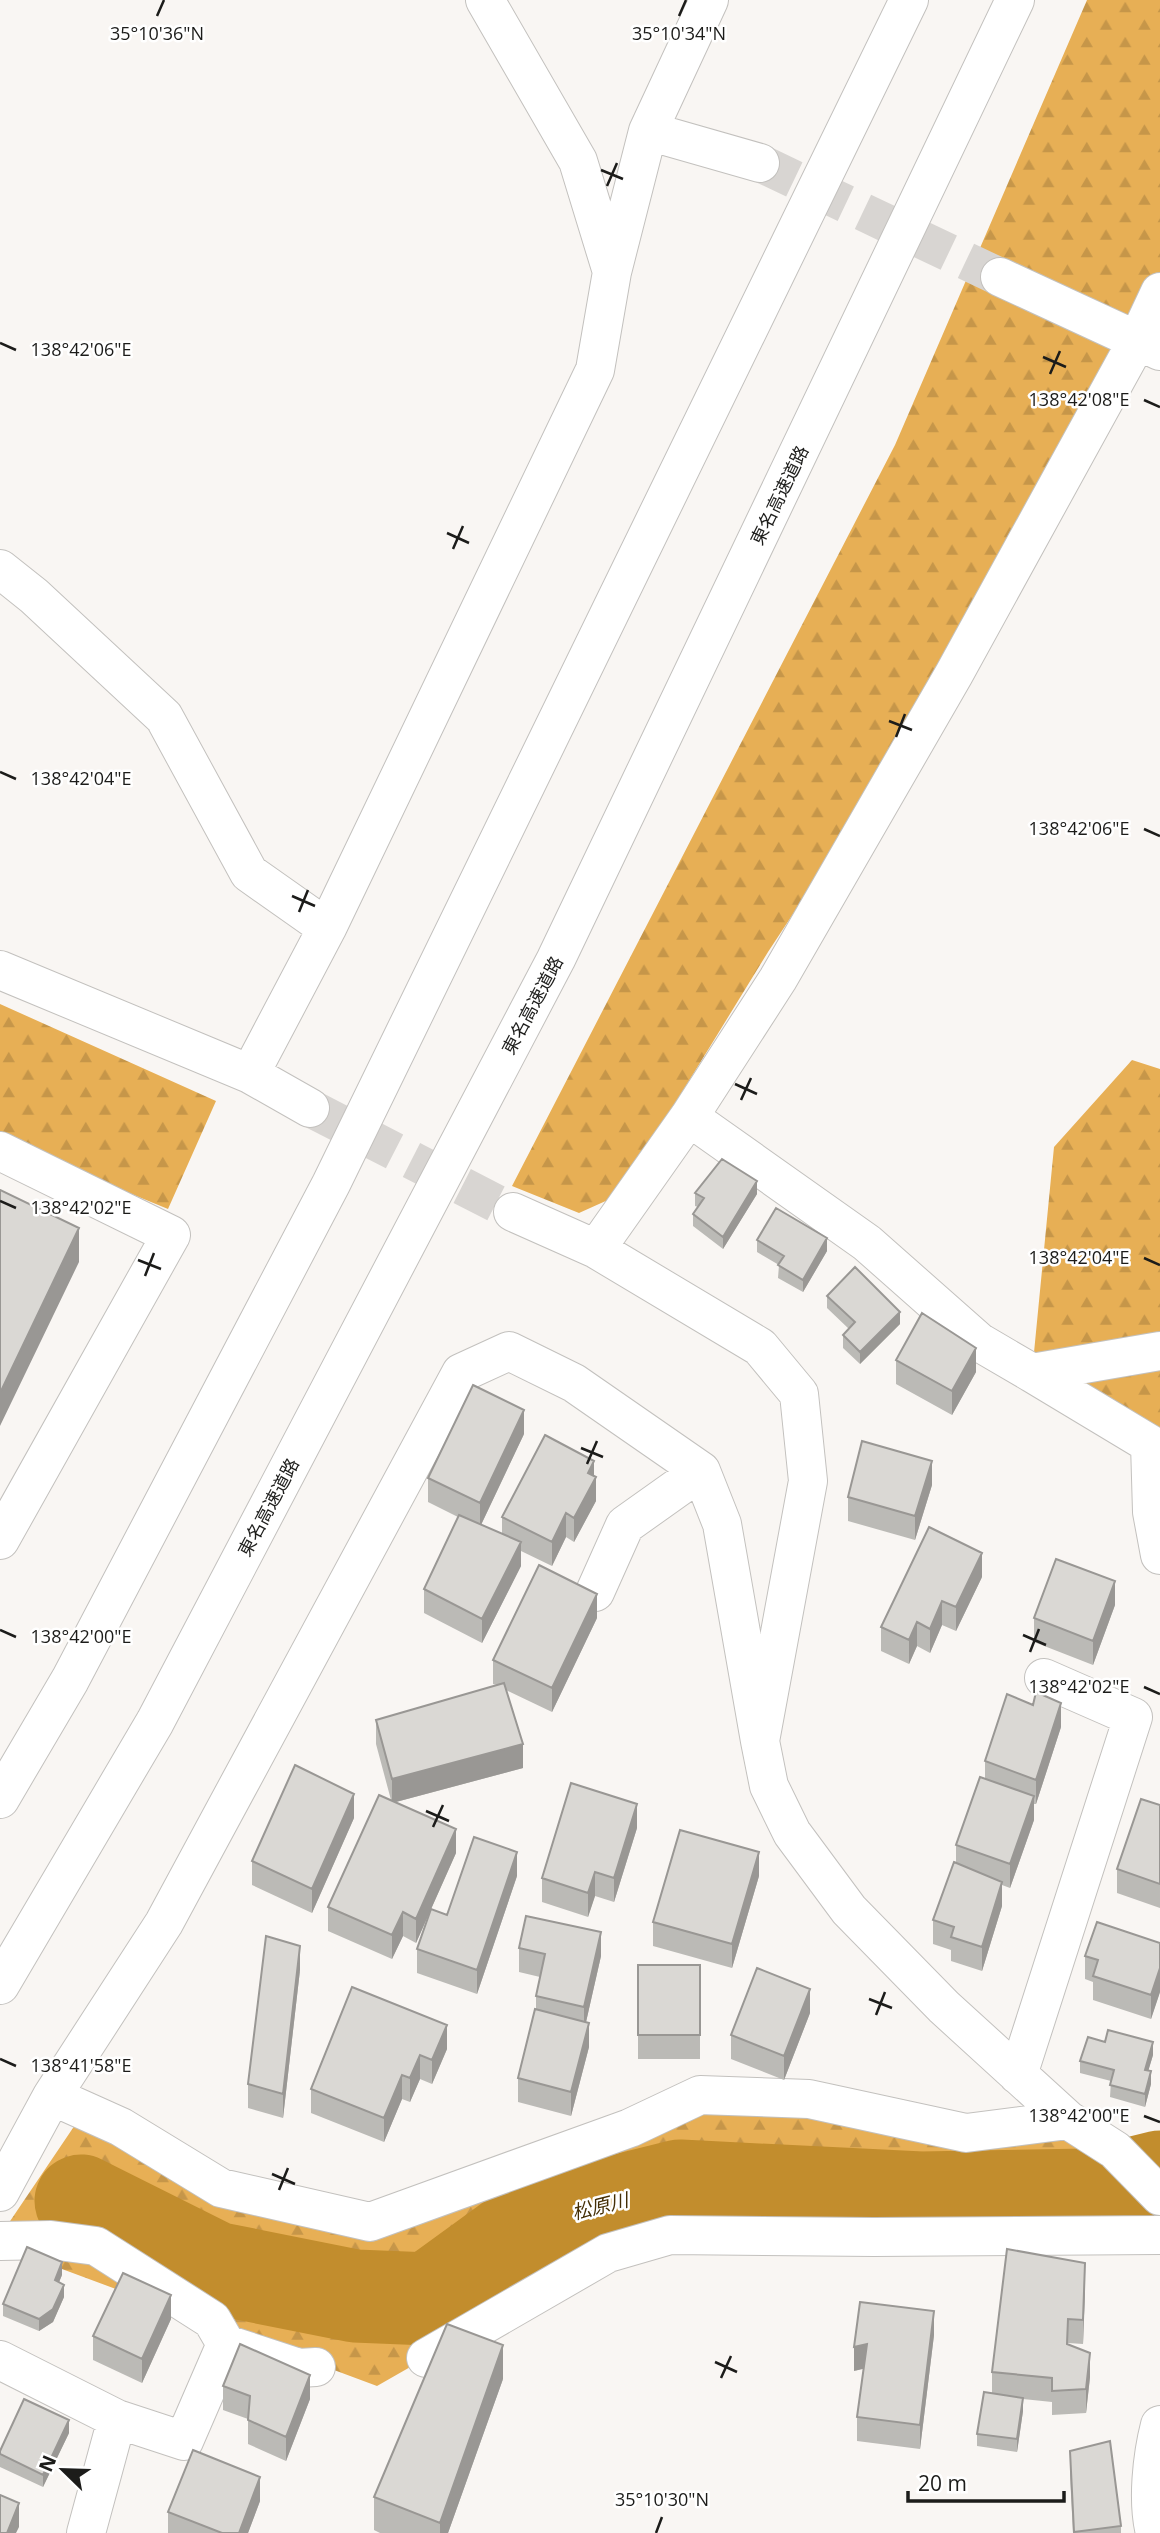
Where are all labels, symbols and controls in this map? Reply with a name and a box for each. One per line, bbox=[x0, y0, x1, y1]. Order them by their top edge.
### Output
text: 35°10'36"N bbox=[110, 21, 204, 45]
text: 35°10'34"N bbox=[632, 21, 726, 45]
text: 138°42'06"E bbox=[31, 337, 131, 361]
text: 138°42'08"E bbox=[1029, 387, 1129, 411]
street label: 東名高速道路 bbox=[745, 441, 813, 549]
text: 138°42'04"E bbox=[31, 766, 131, 790]
text: 138°42'06"E bbox=[1029, 816, 1129, 840]
street label: 東名高速道路 bbox=[496, 952, 568, 1058]
text: 138°42'02"E bbox=[31, 1195, 131, 1219]
text: 138°42'04"E bbox=[1029, 1245, 1129, 1269]
street label: 東名高速道路 bbox=[232, 1454, 304, 1560]
text: 138°42'00"E bbox=[31, 1624, 131, 1648]
text: 138°42'02"E bbox=[1029, 1674, 1129, 1698]
text: 138°41'58"E bbox=[31, 2053, 131, 2077]
text: 138°42'00"E bbox=[1029, 2103, 1129, 2127]
water label: 松原川 bbox=[569, 2186, 633, 2226]
north arrow bbox=[28, 2435, 98, 2505]
text: N bbox=[32, 2451, 62, 2476]
scale bar bbox=[908, 2460, 1064, 2504]
text: 20 m bbox=[918, 2469, 967, 2497]
text: 35°10'30"N bbox=[615, 2487, 709, 2511]

